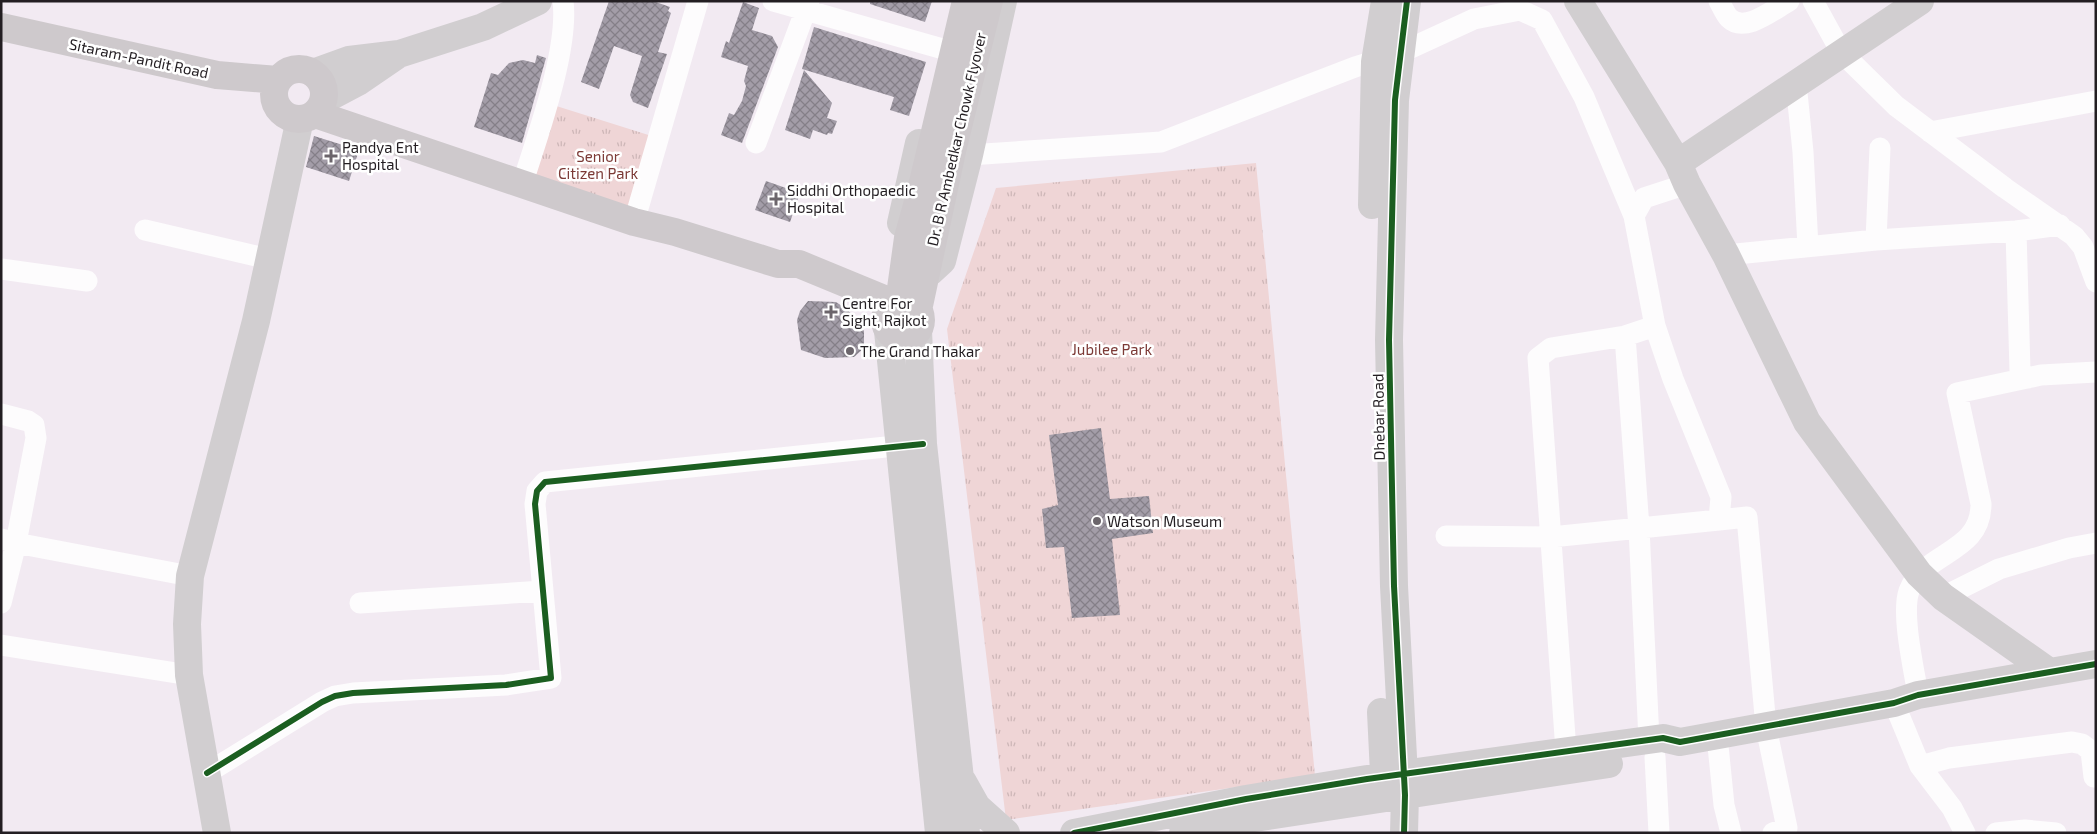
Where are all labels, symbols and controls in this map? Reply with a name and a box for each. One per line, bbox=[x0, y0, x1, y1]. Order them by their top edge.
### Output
street label: Dr. B R Ambedkar Chowk Flyover bbox=[923, 30, 989, 248]
street label: Sitaram-Pandit Road bbox=[68, 34, 210, 82]
place label: Pandya Ent Hospital bbox=[342, 138, 419, 173]
park label: Senior Citizen Park bbox=[558, 147, 638, 182]
marker: Pandya Ent Hospital bbox=[324, 149, 338, 163]
place label: Siddhi Orthopaedic Hospital bbox=[787, 181, 916, 216]
marker: Siddhi Orthopaedic Hospital bbox=[769, 192, 783, 206]
place label: Centre For Sight, Rajkot bbox=[842, 294, 927, 330]
marker: Centre For Sight, Rajkot bbox=[824, 305, 838, 319]
park label: Jubilee Park bbox=[1072, 340, 1153, 358]
place label: The Grand Thakar bbox=[860, 342, 980, 360]
marker: The Grand Thakar bbox=[844, 345, 856, 357]
street label: Dhebar Road bbox=[1368, 373, 1388, 461]
place label: Watson Museum bbox=[1107, 512, 1222, 530]
marker: Watson Museum bbox=[1091, 515, 1103, 527]

